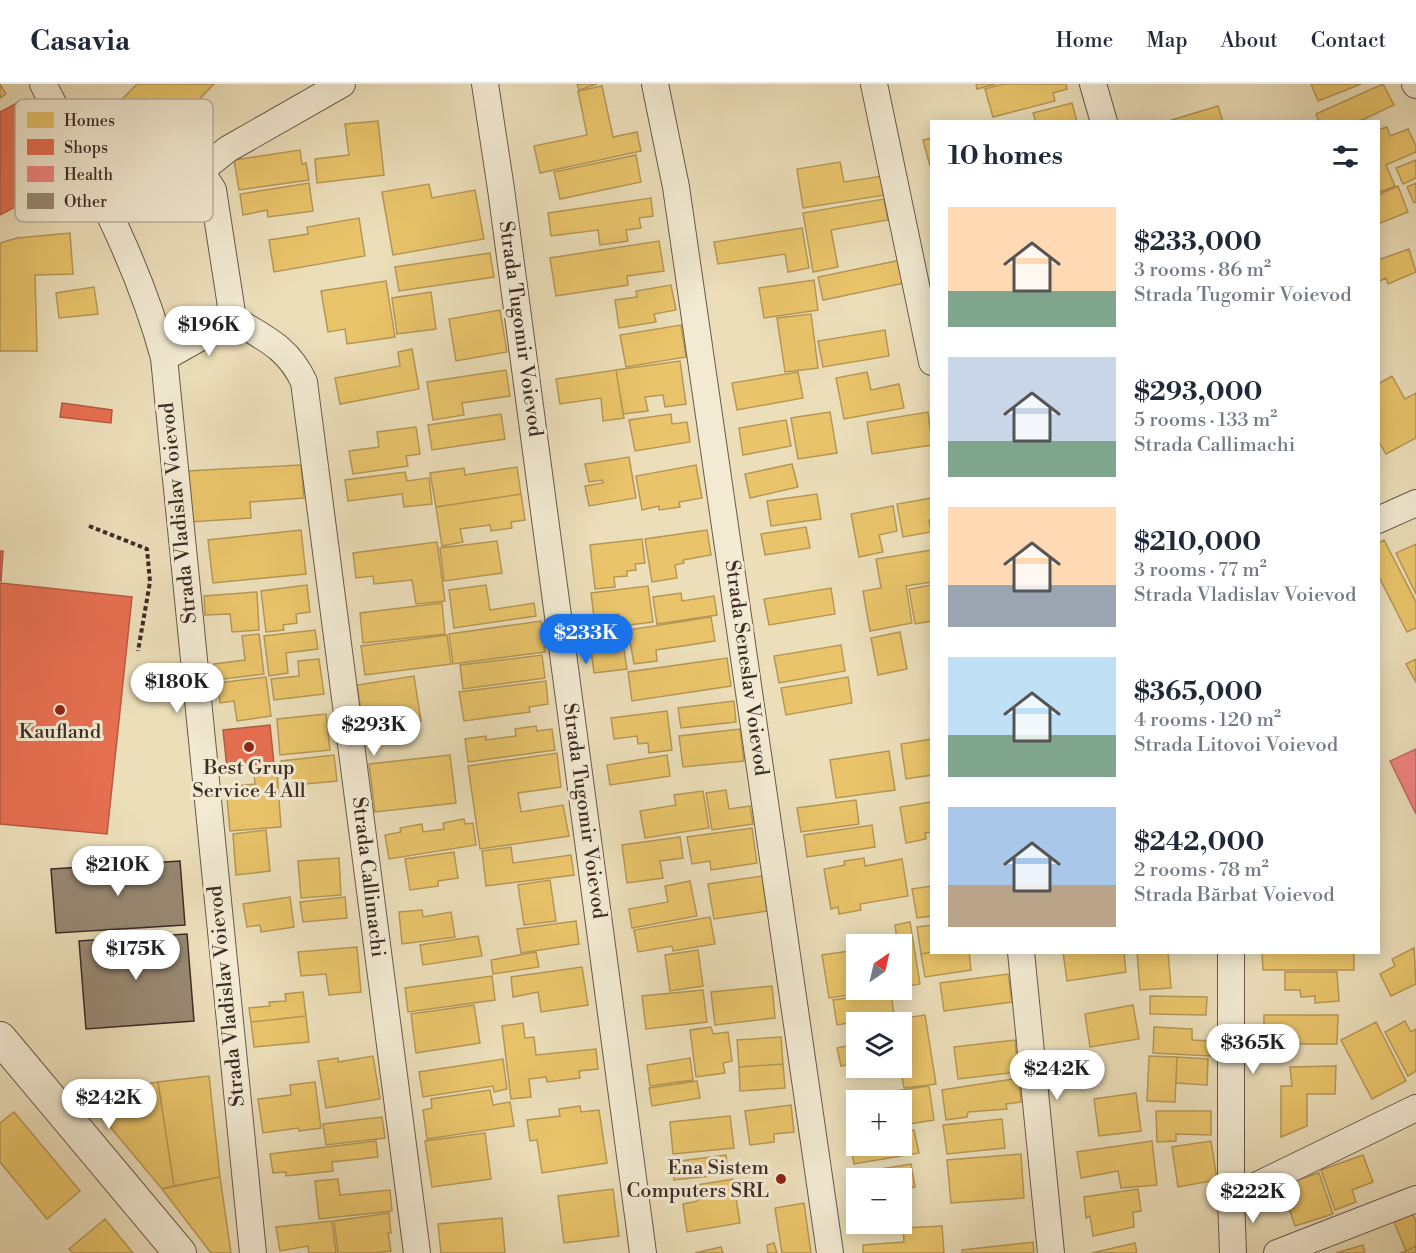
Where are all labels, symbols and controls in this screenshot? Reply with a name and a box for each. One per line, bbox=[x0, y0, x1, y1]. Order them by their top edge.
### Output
text: Casavia bbox=[30, 24, 130, 59]
text: Home bbox=[1056, 28, 1113, 54]
text: Map bbox=[1146, 28, 1188, 54]
text: About bbox=[1221, 28, 1278, 54]
text: Contact bbox=[1311, 28, 1386, 54]
legend bbox=[15, 99, 213, 222]
text: Homes bbox=[64, 111, 115, 131]
text: Shops bbox=[64, 138, 108, 158]
text: 10 homes bbox=[948, 140, 1063, 172]
icon: filters bbox=[1329, 140, 1362, 173]
text: Health bbox=[64, 165, 114, 185]
text: Other bbox=[64, 192, 107, 212]
street label: Strada Tugomir Voievod bbox=[492, 220, 548, 439]
text: $233,000 bbox=[1134, 226, 1262, 258]
icon: home bbox=[996, 231, 1068, 303]
text: 3 rooms · 86 m² bbox=[1134, 258, 1271, 283]
text: Strada Tugomir Voievod bbox=[1134, 283, 1352, 308]
pin: $196K bbox=[167, 306, 251, 357]
text: $196K bbox=[178, 313, 240, 338]
text: $293,000 bbox=[1134, 376, 1262, 408]
icon: home bbox=[996, 381, 1068, 453]
street label: Strada Vladislav Voievod bbox=[155, 401, 203, 625]
text: 5 rooms · 133 m² bbox=[1134, 408, 1277, 433]
text: Strada Callimachi bbox=[1134, 433, 1295, 458]
text: $210,000 bbox=[1134, 526, 1261, 558]
icon: home bbox=[996, 531, 1068, 603]
text: 3 rooms · 77 m² bbox=[1134, 558, 1267, 583]
street label: Strada Seneslav Voievod bbox=[718, 559, 774, 778]
text: Strada Vladislav Voievod bbox=[1134, 583, 1356, 608]
pin: $233K bbox=[544, 614, 628, 665]
text: $233K bbox=[554, 621, 618, 646]
pin: $180K bbox=[135, 663, 219, 714]
text: $180K bbox=[145, 670, 209, 695]
text: $365,000 bbox=[1134, 676, 1262, 708]
icon: home bbox=[996, 681, 1068, 753]
street label: Strada Tugomir Voievod bbox=[556, 702, 612, 921]
marker: Kaufland bbox=[53, 703, 67, 717]
pin: $293K bbox=[332, 706, 416, 757]
text: 4 rooms · 120 m² bbox=[1134, 708, 1281, 733]
text: $293K bbox=[341, 713, 407, 738]
place label: Kaufland bbox=[19, 720, 102, 745]
text: Strada Litovoi Voievod bbox=[1134, 733, 1338, 758]
marker: Best Grup Service 4 All bbox=[242, 740, 256, 754]
place label: Best Grup Service 4 All bbox=[192, 756, 306, 804]
street label: Strada Callimachi bbox=[346, 795, 390, 959]
text: $242,000 bbox=[1134, 826, 1264, 858]
icon: home bbox=[996, 831, 1068, 903]
pin: $210K bbox=[76, 846, 160, 897]
text: $210K bbox=[86, 853, 150, 878]
text: 2 rooms · 78 m² bbox=[1134, 858, 1269, 883]
text: Strada Bărbat Voievod bbox=[1134, 883, 1335, 908]
street label: Strada Vladislav Voievod bbox=[203, 884, 251, 1108]
pin: $175K bbox=[94, 930, 178, 981]
north arrow bbox=[846, 934, 912, 1000]
map controls bbox=[846, 934, 912, 1234]
text: $175K bbox=[106, 937, 166, 962]
button: layers bbox=[846, 1012, 912, 1078]
pin: $365K bbox=[1211, 1024, 1295, 1075]
text: $365K bbox=[1220, 1031, 1286, 1056]
pin: $242K bbox=[1015, 1050, 1099, 1101]
text: $242K bbox=[1024, 1057, 1090, 1082]
pin: $242K bbox=[67, 1079, 151, 1130]
text: $242K bbox=[76, 1086, 142, 1111]
button: + bbox=[846, 1090, 912, 1156]
place label: Ena Sistem Computers SRL bbox=[627, 1156, 769, 1204]
button: − bbox=[846, 1168, 912, 1234]
marker: Ena Sistem Computers SRL bbox=[774, 1172, 788, 1186]
pin: $222K bbox=[1211, 1173, 1295, 1224]
text: $222K bbox=[1220, 1180, 1286, 1205]

